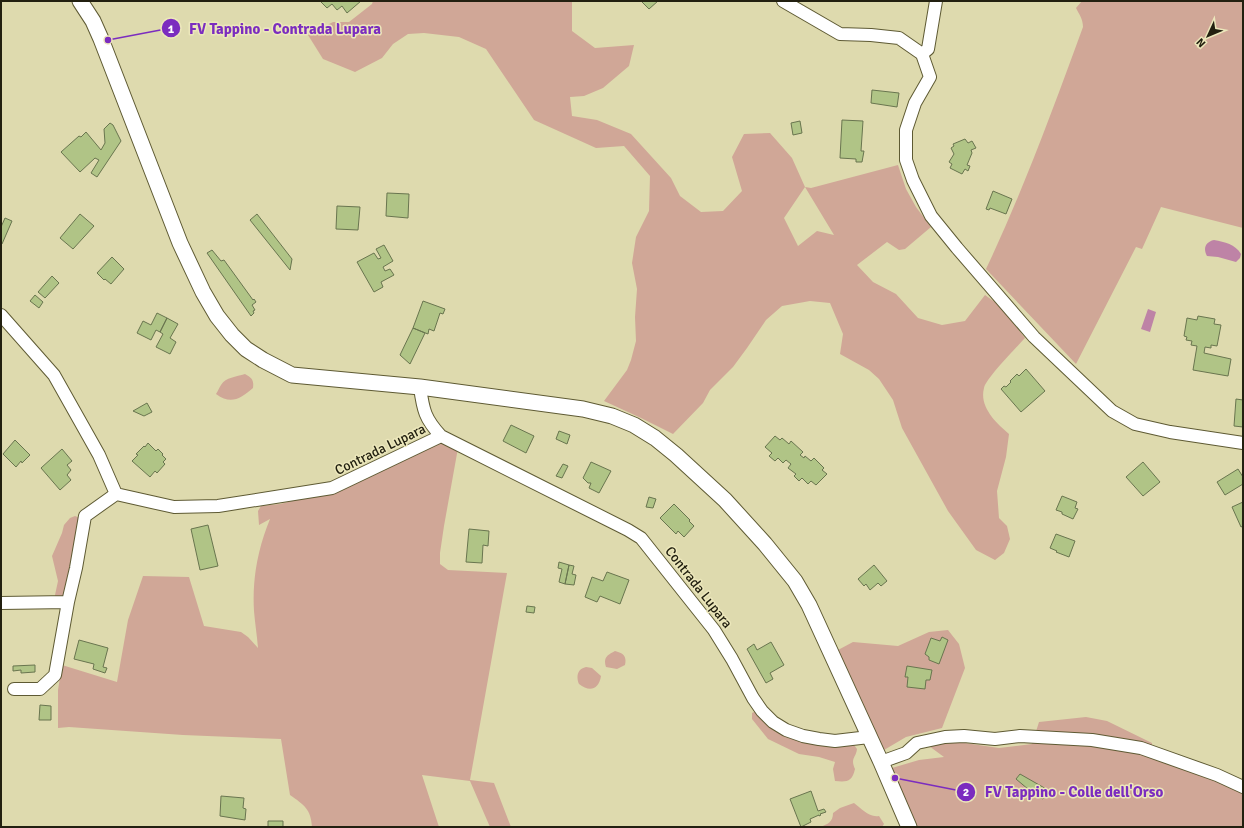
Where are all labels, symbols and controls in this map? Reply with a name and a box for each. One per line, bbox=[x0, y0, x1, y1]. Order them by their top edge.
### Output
callout: FV Tappino - Contrada Lupara bbox=[161, 15, 389, 42]
north arrow bbox=[1188, 16, 1228, 56]
text: FV Tappino - Contrada Lupara bbox=[189, 20, 381, 38]
text: 1 bbox=[168, 22, 175, 37]
text: N bbox=[1194, 35, 1209, 50]
street label: Contrada Lupara bbox=[332, 420, 429, 479]
street label: Contrada Lupara bbox=[661, 543, 736, 632]
callout: FV Tappino - Colle dell'Orso bbox=[956, 779, 1171, 806]
text: FV Tappino - Colle dell'Orso bbox=[985, 783, 1163, 801]
text: 2 bbox=[963, 785, 969, 800]

